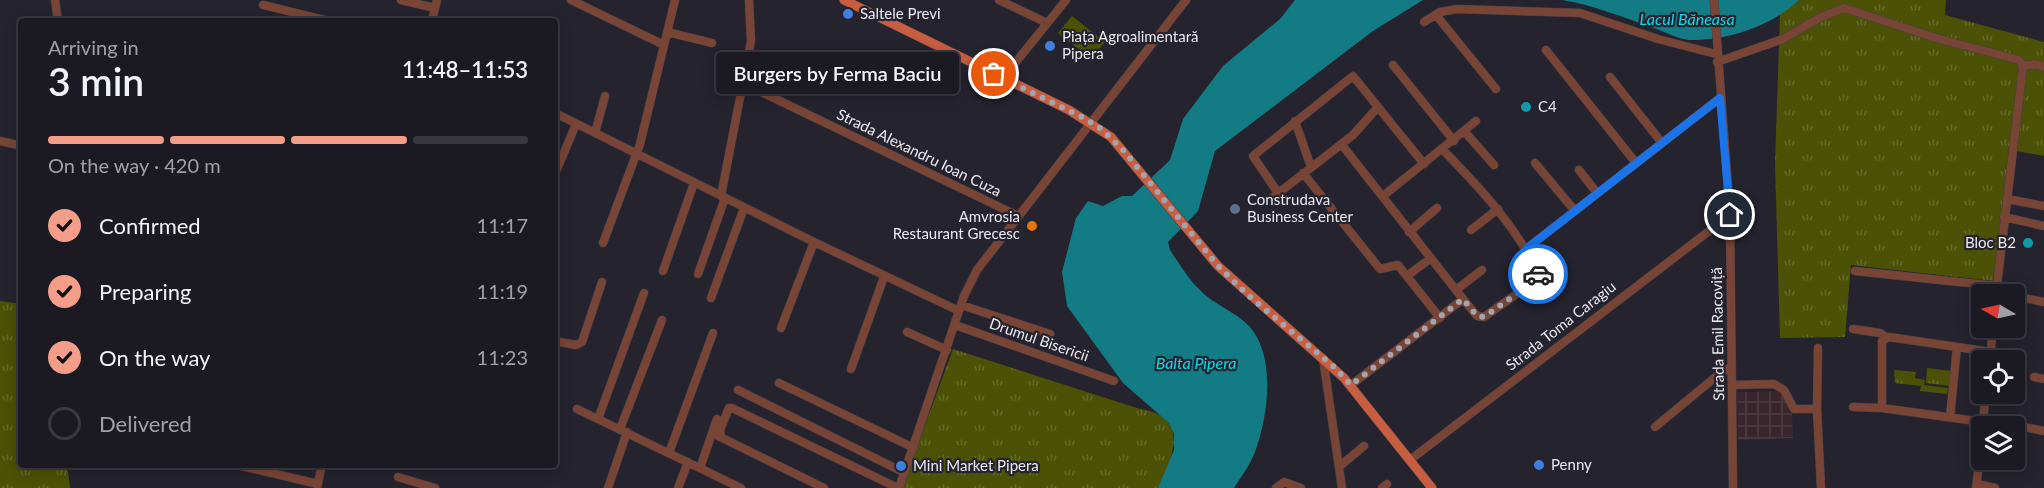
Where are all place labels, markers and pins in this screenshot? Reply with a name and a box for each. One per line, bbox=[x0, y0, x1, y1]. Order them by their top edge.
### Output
place label: Saltele Previ bbox=[860, 4, 941, 22]
marker: Saltele Previ bbox=[841, 7, 855, 21]
place label: Piața Agroalimentară Pipera bbox=[1062, 27, 1198, 62]
marker: Piața Agroalimentară Pipera bbox=[1043, 39, 1057, 53]
pin bbox=[968, 48, 1019, 99]
callout: Burgers by Ferma Baciu bbox=[715, 53, 958, 95]
place label: C4 bbox=[1538, 97, 1557, 115]
marker: C4 bbox=[1519, 100, 1533, 114]
pin bbox=[1704, 189, 1755, 240]
place label: Construdava Business Center bbox=[1247, 190, 1353, 225]
marker: Construdava Business Center bbox=[1228, 202, 1242, 216]
place label: Amvrosia Restaurant Grecesc bbox=[893, 207, 1020, 242]
marker: Amvrosia Restaurant Grecesc bbox=[1025, 219, 1039, 233]
place label: Bloc B2 bbox=[1965, 233, 2016, 251]
marker: Bloc B2 bbox=[2021, 236, 2035, 250]
place label: Penny bbox=[1551, 455, 1592, 473]
place label: Mini Market Pipera bbox=[913, 456, 1039, 474]
marker: Penny bbox=[1532, 458, 1546, 472]
marker: Mini Market Pipera bbox=[894, 459, 908, 473]

